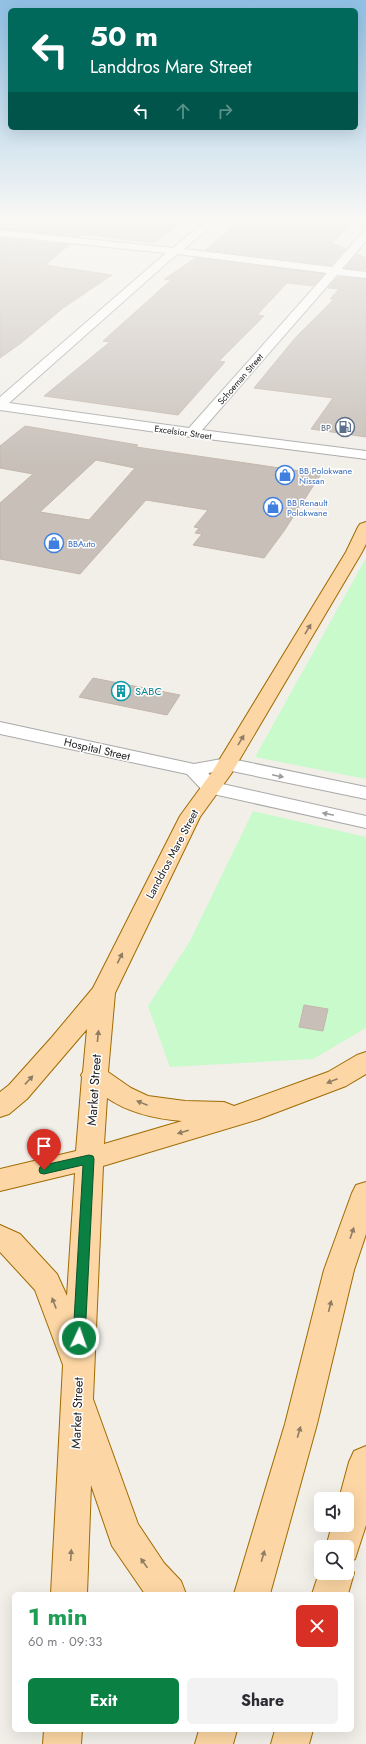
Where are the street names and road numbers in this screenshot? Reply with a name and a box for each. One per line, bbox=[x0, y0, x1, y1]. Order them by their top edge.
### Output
street label: Schoeman Street bbox=[214, 350, 266, 407]
street label: Excelsior Street bbox=[154, 422, 213, 443]
street label: Hospital Street bbox=[62, 734, 132, 764]
street label: Landdros Mare Street bbox=[142, 806, 202, 901]
street label: Market Street bbox=[82, 1053, 106, 1126]
street label: Market Street bbox=[66, 1376, 88, 1449]

